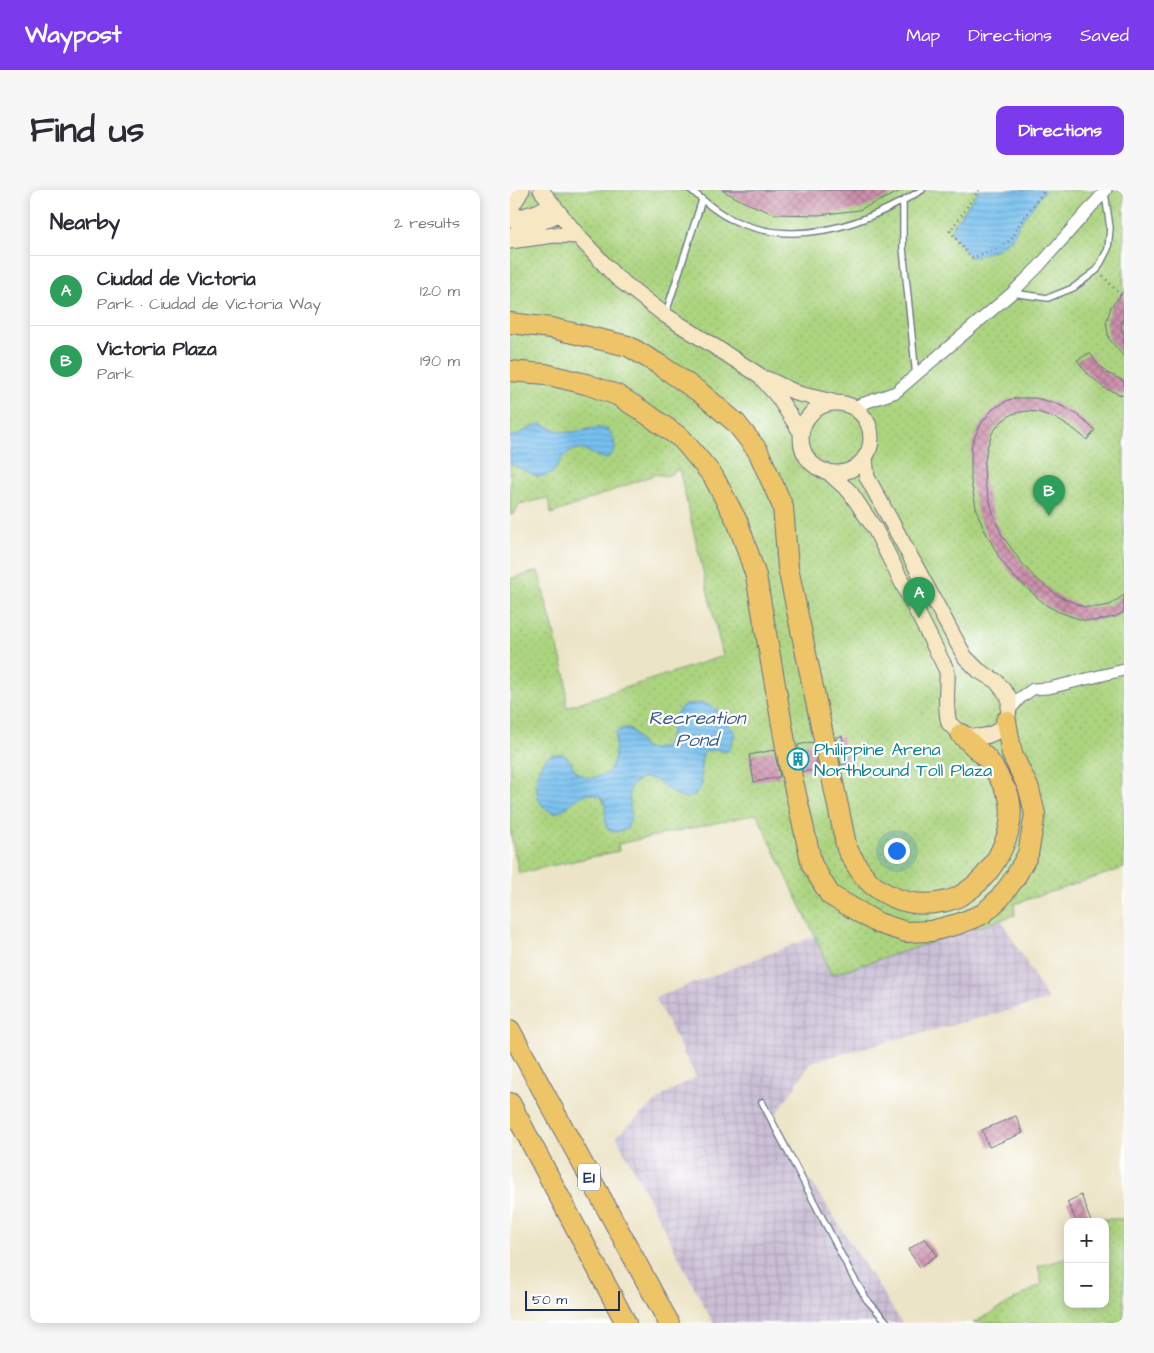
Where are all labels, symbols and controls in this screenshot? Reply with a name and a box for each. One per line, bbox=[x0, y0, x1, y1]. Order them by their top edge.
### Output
text: Waypost bbox=[25, 18, 122, 52]
text: Map bbox=[906, 23, 940, 48]
text: Directions bbox=[968, 23, 1052, 48]
text: Saved bbox=[1080, 23, 1129, 48]
text: Find us bbox=[30, 106, 144, 155]
button: Directions bbox=[996, 106, 1124, 155]
text: Nearby bbox=[50, 208, 120, 237]
text: 2 results bbox=[394, 212, 460, 234]
text: Ciudad de Victoria bbox=[97, 266, 256, 293]
text: A bbox=[61, 280, 71, 302]
text: 120 m bbox=[420, 280, 460, 302]
text: Park · Ciudad de Victoria Way bbox=[97, 293, 321, 315]
text: Victoria Plaza bbox=[97, 336, 217, 363]
text: B bbox=[60, 350, 72, 372]
text: 190 m bbox=[420, 350, 460, 372]
text: Park bbox=[97, 363, 134, 385]
pin: B bbox=[1033, 475, 1065, 516]
pin: A bbox=[903, 577, 935, 618]
water label: Recreation Pond bbox=[648, 705, 747, 754]
place label: Philippine Arena Northbound Toll Plaza bbox=[814, 737, 992, 783]
building icon: Philippine Arena Northbound Toll Plaza bbox=[786, 747, 810, 771]
your location bbox=[884, 838, 910, 864]
road number: E1 bbox=[578, 1164, 600, 1190]
map controls bbox=[1064, 1218, 1109, 1308]
button: + bbox=[1064, 1218, 1109, 1263]
button: − bbox=[1064, 1263, 1109, 1308]
scale bar bbox=[525, 1288, 620, 1311]
text: 50 m bbox=[532, 1290, 567, 1310]

